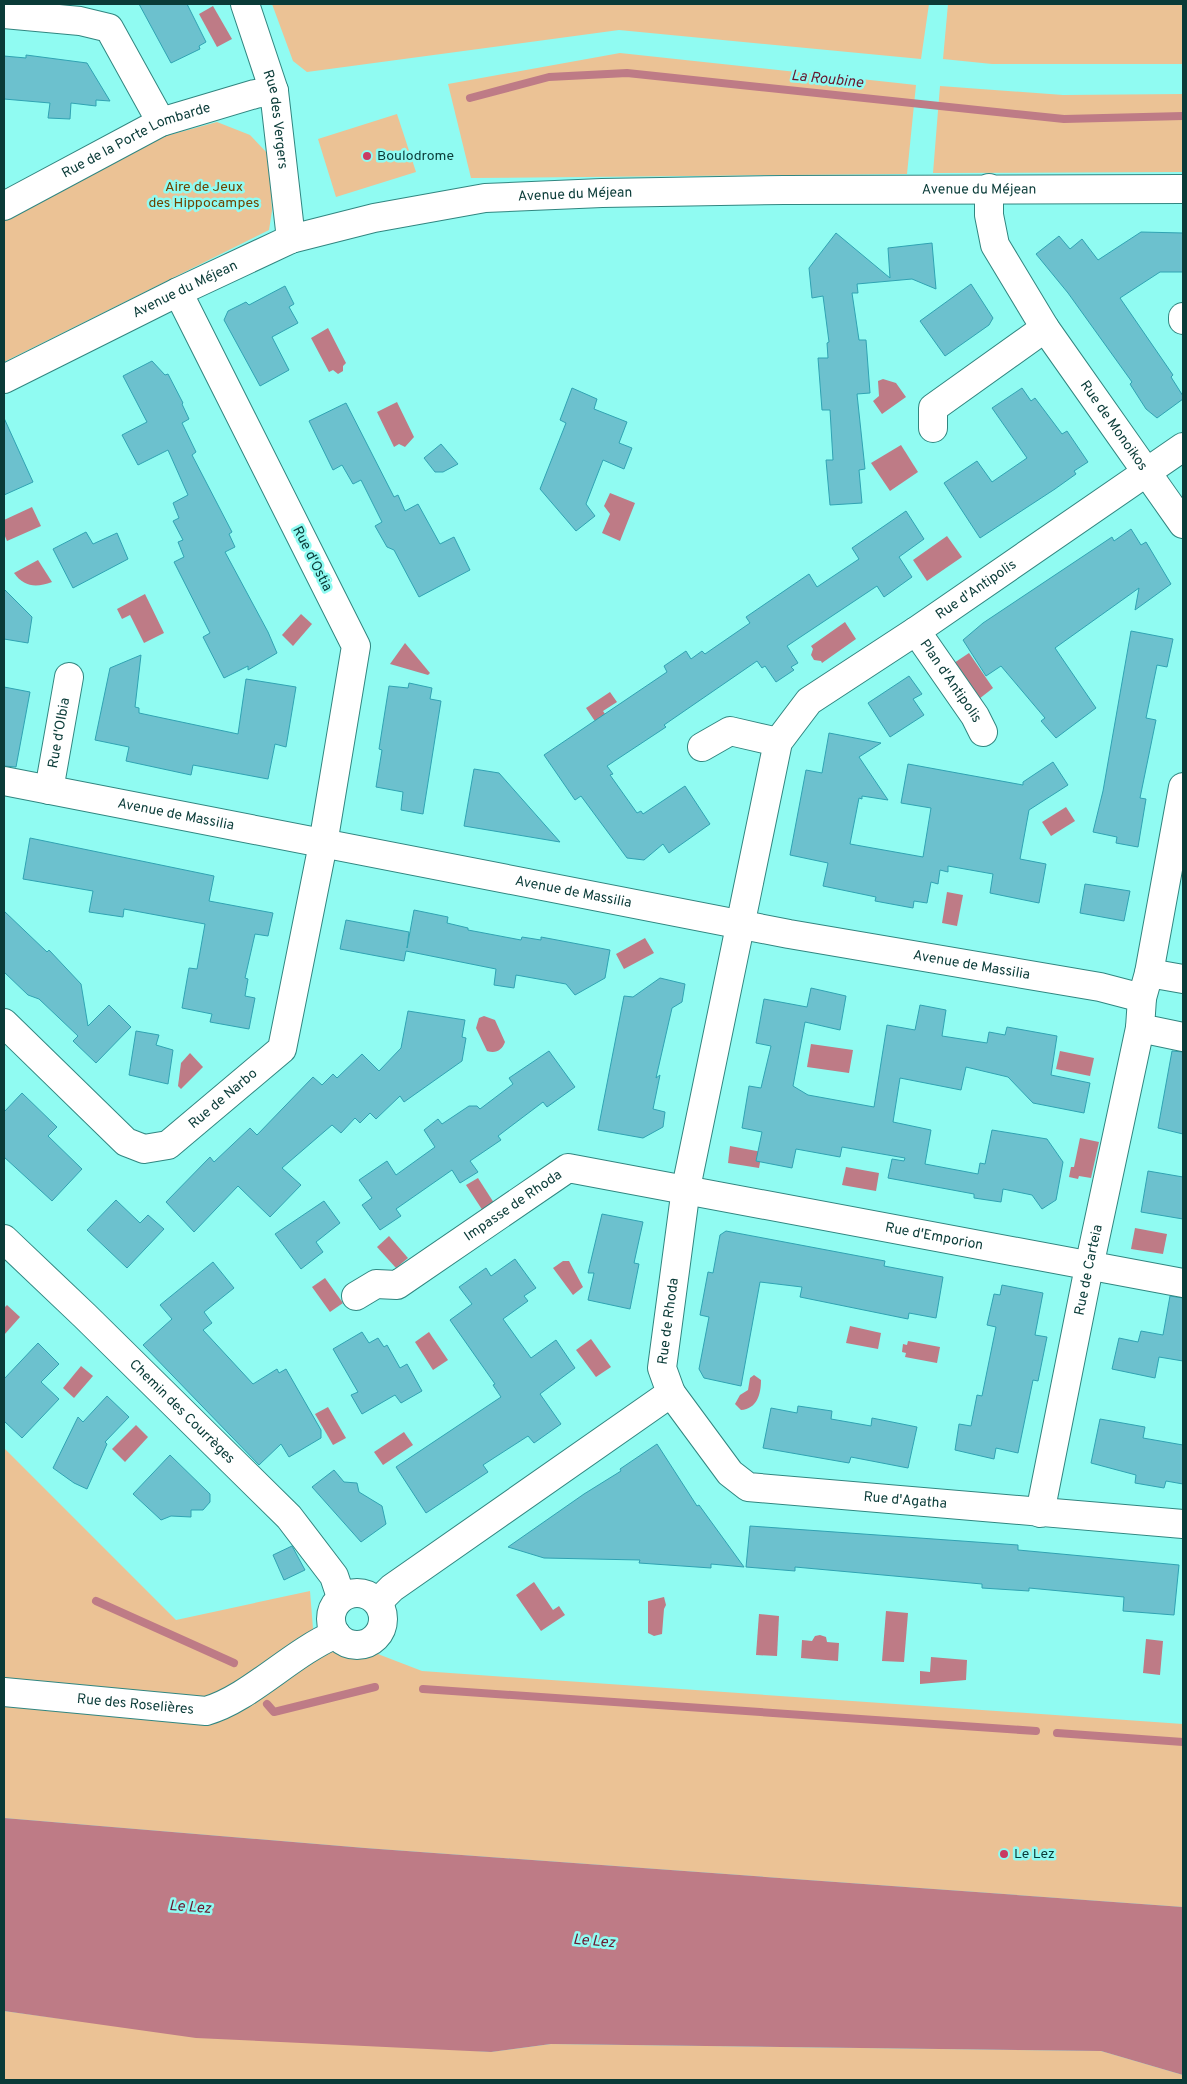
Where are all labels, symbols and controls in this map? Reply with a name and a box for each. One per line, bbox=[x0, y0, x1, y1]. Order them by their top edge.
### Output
water label: La Roubine bbox=[790, 67, 864, 93]
street label: Rue des Vergers bbox=[259, 68, 291, 170]
street label: Rue de la Porte Lombarde bbox=[59, 99, 213, 182]
place label: Boulodrome bbox=[377, 148, 454, 165]
marker: Boulodrome bbox=[361, 150, 373, 162]
park label: Aire de Jeux des Hippocampes bbox=[148, 179, 260, 212]
street label: Avenue du Méjean bbox=[922, 181, 1036, 198]
street label: Avenue du Méjean bbox=[518, 184, 633, 205]
street label: Avenue du Méjean bbox=[130, 257, 240, 322]
street label: Rue de Monoikos bbox=[1076, 377, 1151, 474]
street label: Rue d'Ostia bbox=[288, 524, 336, 594]
street label: Rue d'Antipolis bbox=[933, 556, 1020, 623]
street label: Plan d'Antipolis bbox=[916, 636, 985, 725]
street label: Rue d'Olbia bbox=[45, 696, 74, 770]
street label: Avenue de Massilia bbox=[116, 795, 236, 834]
street label: Avenue de Massilia bbox=[514, 872, 633, 912]
street label: Avenue de Massilia bbox=[912, 947, 1031, 983]
street label: Rue de Narbo bbox=[185, 1065, 261, 1132]
street label: Impasse de Rhoda bbox=[461, 1166, 565, 1245]
street label: Rue d'Emporion bbox=[884, 1219, 985, 1254]
street label: Rue de Carteia bbox=[1071, 1223, 1106, 1317]
street label: Rue de Rhoda bbox=[654, 1277, 682, 1366]
street label: Chemin des Courrèges bbox=[126, 1356, 238, 1467]
street label: Rue d'Agatha bbox=[863, 1488, 948, 1512]
street label: Rue des Roselières bbox=[76, 1690, 195, 1718]
place label: Le Lez bbox=[1014, 1846, 1055, 1863]
marker: Le Lez bbox=[998, 1848, 1010, 1860]
water label: Le Lez bbox=[168, 1897, 212, 1919]
water label: Le Lez bbox=[572, 1931, 617, 1953]

